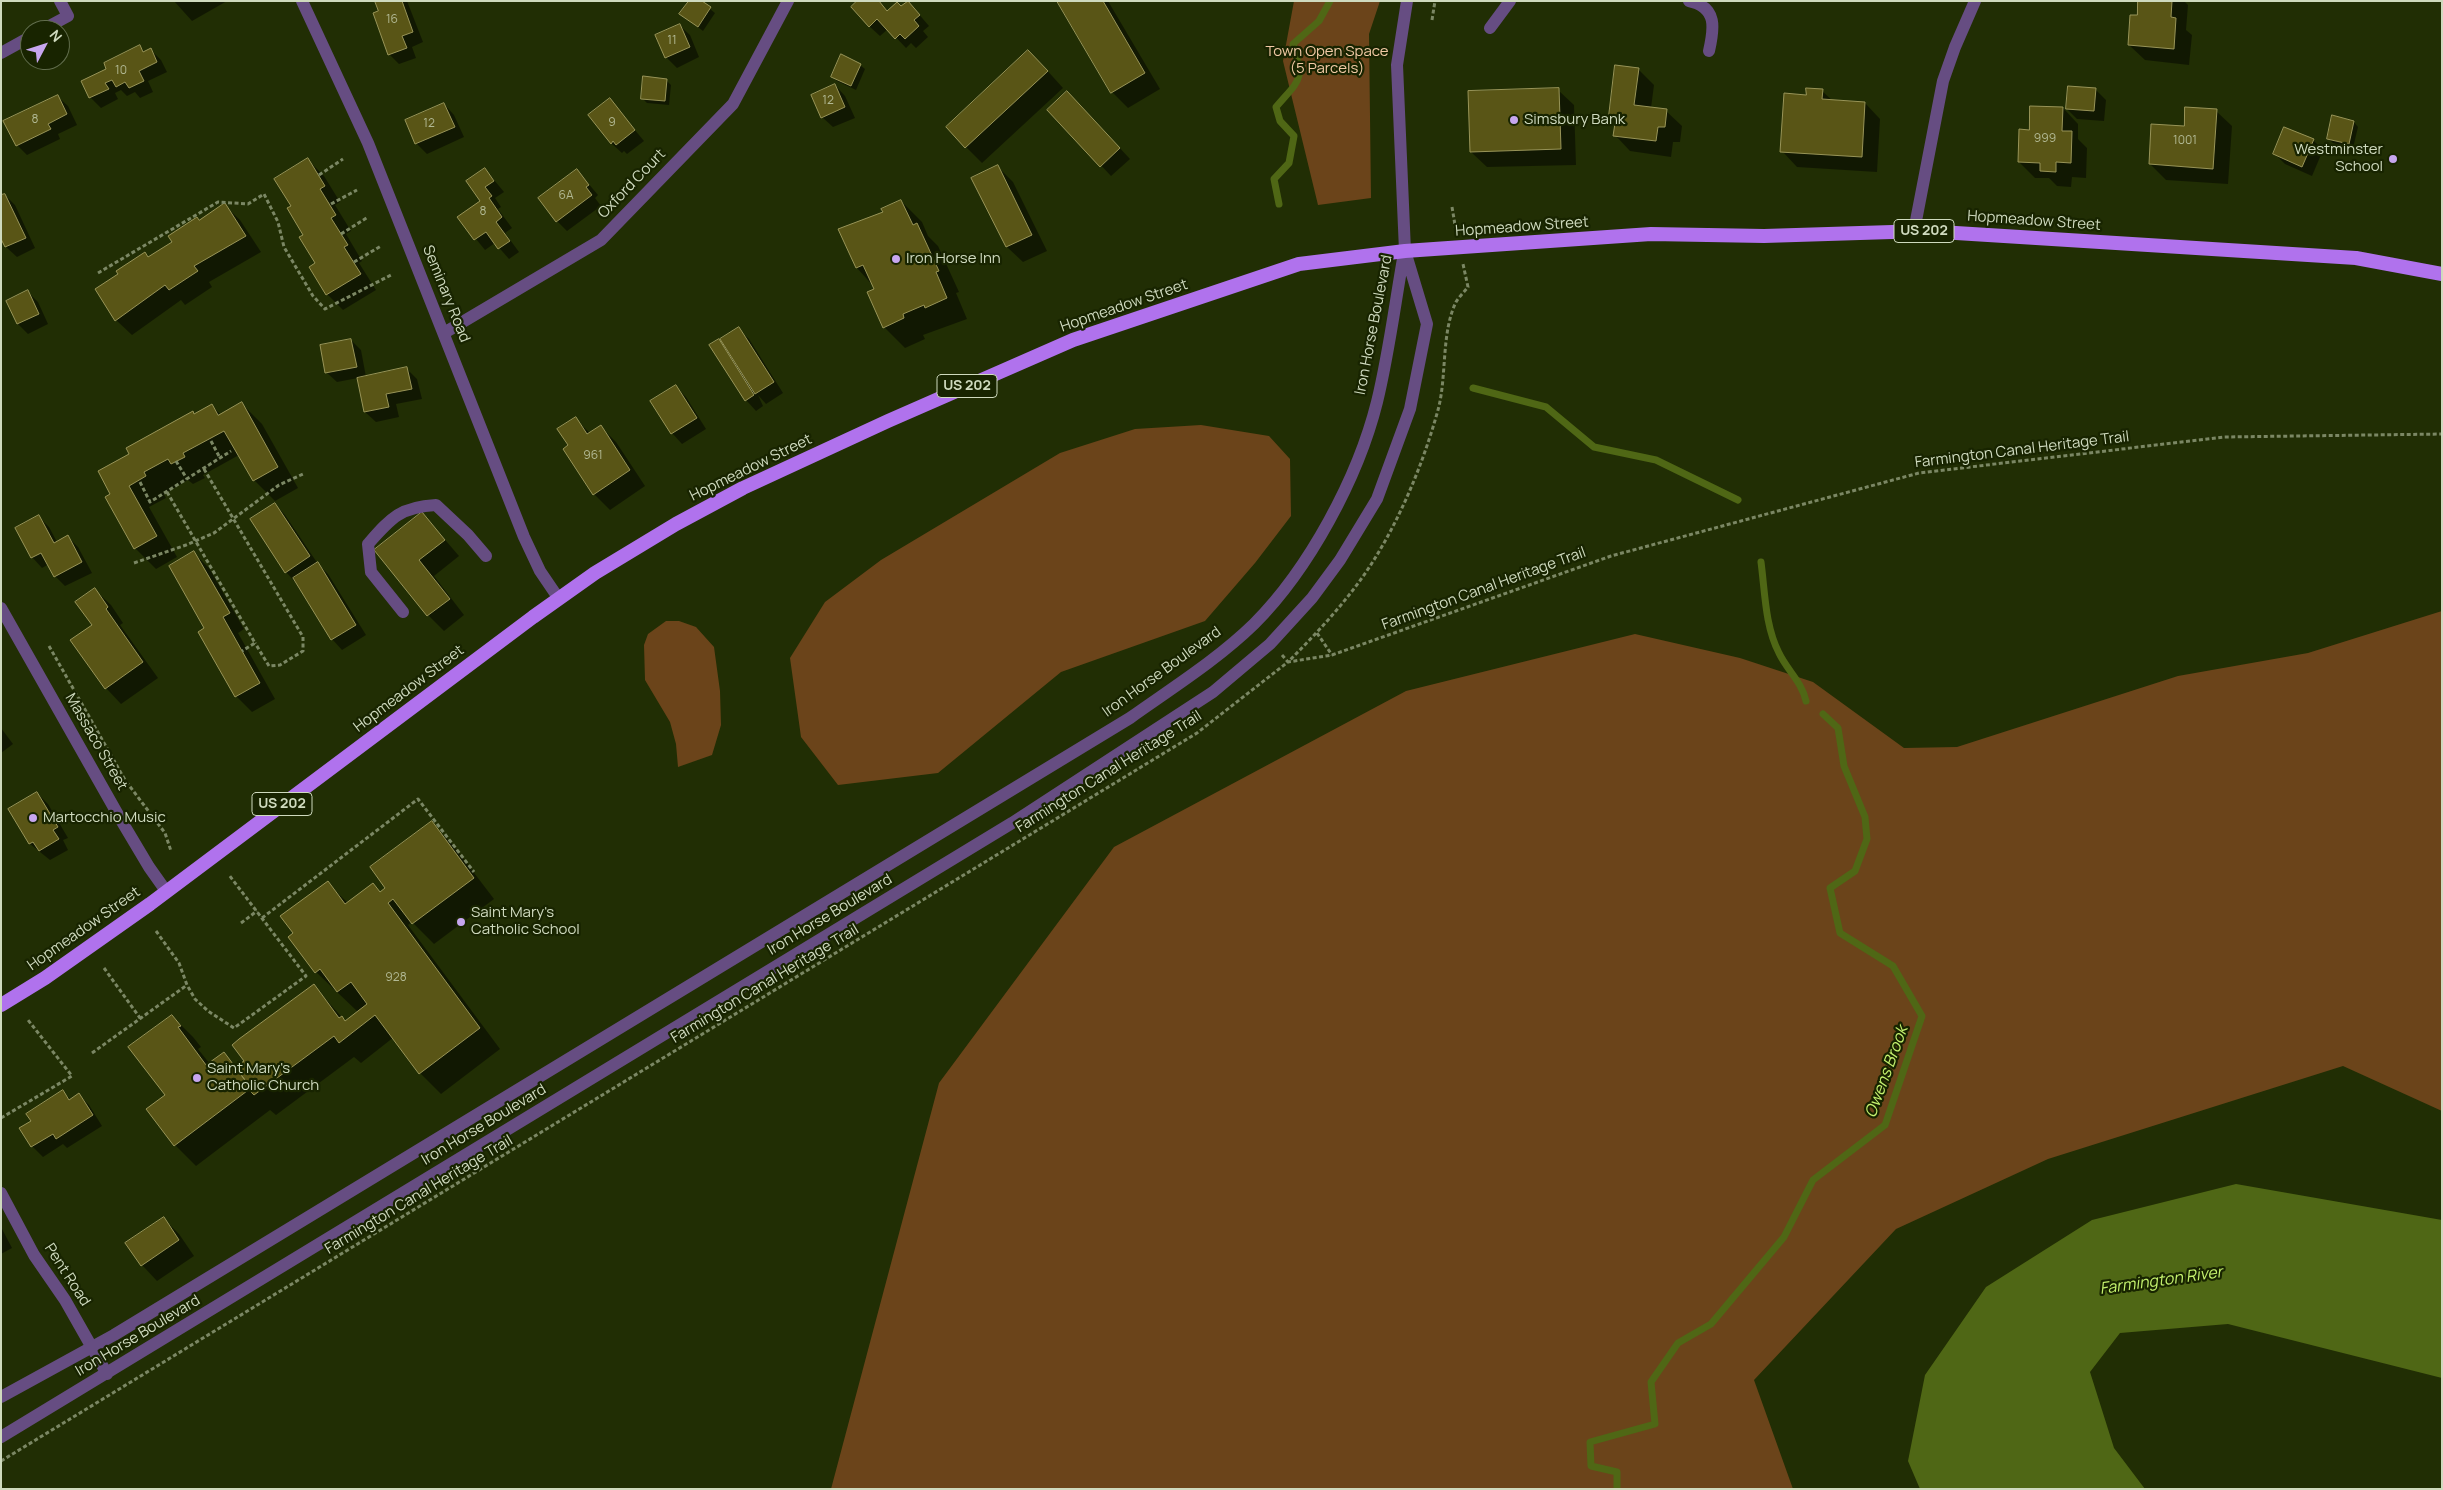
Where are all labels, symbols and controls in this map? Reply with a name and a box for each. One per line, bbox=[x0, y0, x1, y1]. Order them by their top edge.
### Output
house number: 16 bbox=[386, 13, 398, 27]
north arrow bbox=[20, 20, 70, 70]
text: N bbox=[46, 26, 67, 46]
house number: 11 bbox=[667, 34, 677, 48]
park label: Town Open Space (5 Parcels) bbox=[1265, 43, 1389, 78]
house number: 10 bbox=[115, 64, 127, 78]
house number: 12 bbox=[822, 94, 834, 108]
place label: Simsbury Bank bbox=[1524, 111, 1625, 129]
house number: 8 bbox=[32, 113, 38, 127]
marker: Simsbury Bank bbox=[1508, 114, 1520, 126]
house number: 9 bbox=[608, 116, 616, 130]
house number: 12 bbox=[423, 117, 435, 131]
house number: 999 bbox=[2034, 132, 2056, 146]
house number: 1001 bbox=[2173, 134, 2197, 148]
place label: Westminster School bbox=[2294, 141, 2383, 176]
street label: Oxford Court bbox=[594, 146, 670, 222]
marker: Westminster School bbox=[2387, 153, 2399, 165]
house number: 6A bbox=[558, 189, 574, 203]
house number: 8 bbox=[480, 205, 486, 219]
street label: Hopmeadow Street bbox=[1967, 207, 2101, 235]
street label: Hopmeadow Street bbox=[1455, 213, 1589, 241]
road number: US 202 bbox=[1894, 220, 1954, 242]
street label: Seminary Road bbox=[418, 243, 474, 345]
place label: Iron Horse Inn bbox=[906, 250, 1001, 268]
marker: Iron Horse Inn bbox=[890, 253, 902, 265]
street label: Iron Horse Boulevard bbox=[1352, 254, 1396, 396]
street label: Hopmeadow Street bbox=[1058, 276, 1190, 336]
road number: US 202 bbox=[937, 374, 997, 398]
street label: Farmington Canal Heritage Trail bbox=[1914, 428, 2130, 472]
street label: Hopmeadow Street bbox=[687, 431, 815, 505]
house number: 961 bbox=[583, 449, 603, 463]
street label: Farmington Canal Heritage Trail bbox=[1379, 544, 1589, 634]
street label: Iron Horse Boulevard bbox=[1099, 623, 1225, 721]
street label: Hopmeadow Street bbox=[350, 642, 468, 736]
street label: Massaco Street bbox=[61, 690, 131, 794]
street label: Farmington Canal Heritage Trail bbox=[1013, 707, 1205, 837]
road number: US 202 bbox=[252, 792, 312, 816]
place label: Martocchio Music bbox=[43, 809, 166, 827]
marker: Martocchio Music bbox=[27, 812, 39, 824]
street label: Iron Horse Boulevard bbox=[764, 871, 896, 959]
street label: Hopmeadow Street bbox=[24, 883, 144, 975]
place label: Saint Mary's Catholic School bbox=[471, 904, 580, 939]
marker: Saint Mary's Catholic School bbox=[455, 916, 467, 928]
street label: Farmington Canal Heritage Trail bbox=[668, 921, 862, 1047]
house number: 928 bbox=[385, 971, 407, 985]
water label: Owens Brook bbox=[1862, 1024, 1912, 1120]
place label: Saint Mary's Catholic Church bbox=[207, 1060, 319, 1095]
marker: Saint Mary's Catholic Church bbox=[191, 1072, 203, 1084]
street label: Iron Horse Boulevard bbox=[418, 1081, 550, 1169]
street label: Farmington Canal Heritage Trail bbox=[322, 1132, 516, 1258]
street label: Pent Road bbox=[40, 1240, 94, 1310]
water label: Farmington River bbox=[2098, 1263, 2224, 1299]
street label: Iron Horse Boulevard bbox=[72, 1292, 204, 1380]

